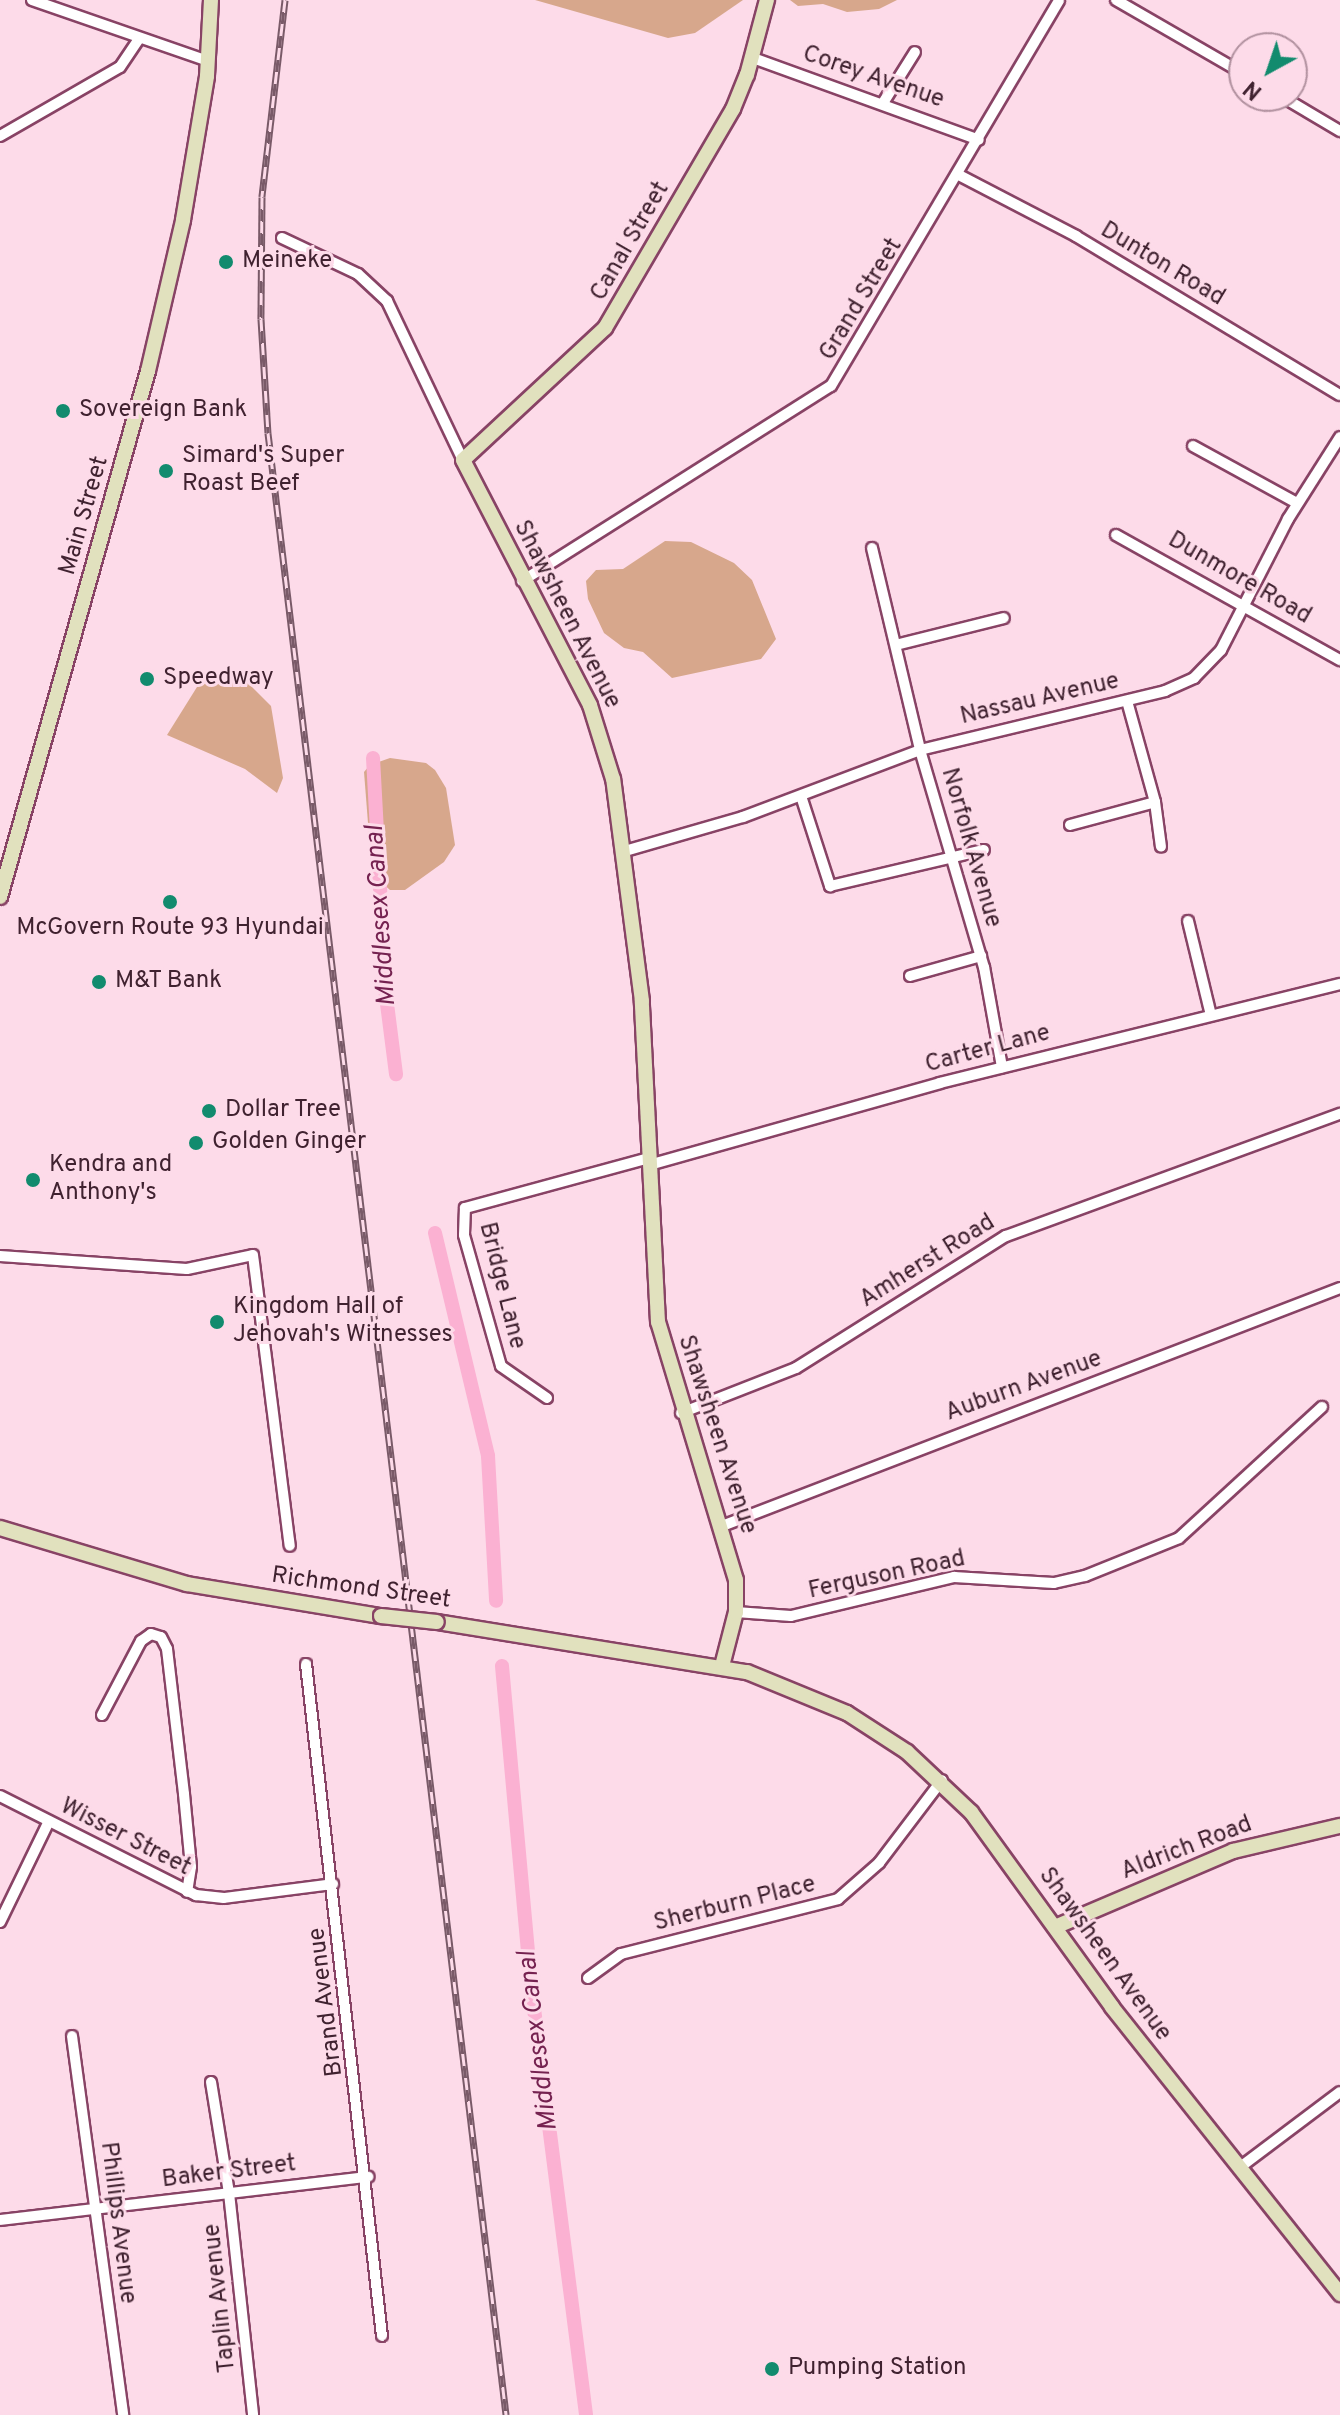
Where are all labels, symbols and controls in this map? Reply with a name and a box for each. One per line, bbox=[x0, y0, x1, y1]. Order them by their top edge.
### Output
north arrow bbox=[1228, 32, 1308, 112]
street label: Corey Avenue bbox=[798, 40, 948, 116]
text: N bbox=[1239, 74, 1268, 105]
street label: Canal Street bbox=[585, 177, 677, 307]
street label: Dunton Road bbox=[1095, 217, 1229, 313]
street label: Grand Street bbox=[814, 234, 910, 366]
place label: Meineke bbox=[242, 248, 332, 276]
marker: Meineke bbox=[217, 253, 235, 271]
place label: Sovereign Bank bbox=[79, 397, 247, 425]
marker: Sovereign Bank bbox=[54, 402, 72, 420]
place label: Simard's Super Roast Beef bbox=[182, 443, 345, 499]
street label: Main Street bbox=[54, 453, 116, 579]
marker: Simard's Super Roast Beef bbox=[157, 462, 175, 480]
street label: Shawsheen Avenue bbox=[506, 516, 626, 714]
street label: Dunmore Road bbox=[1162, 526, 1316, 632]
place label: Speedway bbox=[163, 665, 274, 693]
street label: Nassau Avenue bbox=[957, 668, 1123, 732]
marker: Speedway bbox=[138, 670, 156, 688]
street label: Norfolk Avenue bbox=[933, 764, 1007, 932]
water label: Middlesex Canal bbox=[360, 825, 404, 1007]
marker: McGovern Route 93 Hyundai bbox=[161, 893, 179, 911]
place label: McGovern Route 93 Hyundai bbox=[16, 915, 324, 943]
place label: M&T Bank bbox=[115, 968, 223, 996]
marker: M&T Bank bbox=[90, 973, 108, 991]
street label: Carter Lane bbox=[922, 1019, 1054, 1081]
place label: Dollar Tree bbox=[225, 1097, 342, 1125]
marker: Dollar Tree bbox=[200, 1102, 218, 1120]
place label: Golden Ginger bbox=[212, 1129, 366, 1157]
marker: Golden Ginger bbox=[187, 1134, 205, 1152]
place label: Kendra and Anthony's bbox=[49, 1152, 172, 1208]
marker: Kendra and Anthony's bbox=[24, 1171, 42, 1189]
street label: Amherst Road bbox=[855, 1209, 1001, 1315]
street label: Bridge Lane bbox=[471, 1220, 531, 1352]
place label: Kingdom Hall of Jehovah's Witnesses bbox=[233, 1294, 453, 1350]
marker: Kingdom Hall of Jehovah's Witnesses bbox=[208, 1313, 226, 1331]
street label: Shawsheen Avenue bbox=[670, 1331, 762, 1539]
street label: Auburn Avenue bbox=[941, 1345, 1107, 1429]
street label: Ferguson Road bbox=[806, 1545, 968, 1607]
street label: Richmond Street bbox=[269, 1562, 453, 1616]
street label: Wisser Street bbox=[55, 1793, 195, 1883]
street label: Aldrich Road bbox=[1117, 1811, 1257, 1887]
street label: Shawsheen Avenue bbox=[1031, 1862, 1177, 2048]
street label: Sherburn Place bbox=[651, 1871, 819, 1939]
street label: Brand Avenue bbox=[304, 1925, 350, 2079]
water label: Middlesex Canal bbox=[512, 1949, 566, 2133]
street label: Phillips Avenue bbox=[93, 2140, 141, 2306]
street label: Baker Street bbox=[160, 2150, 298, 2196]
street label: Taplin Avenue bbox=[199, 2222, 243, 2374]
place label: Pumping Station bbox=[788, 2355, 966, 2383]
marker: Pumping Station bbox=[763, 2360, 781, 2378]

